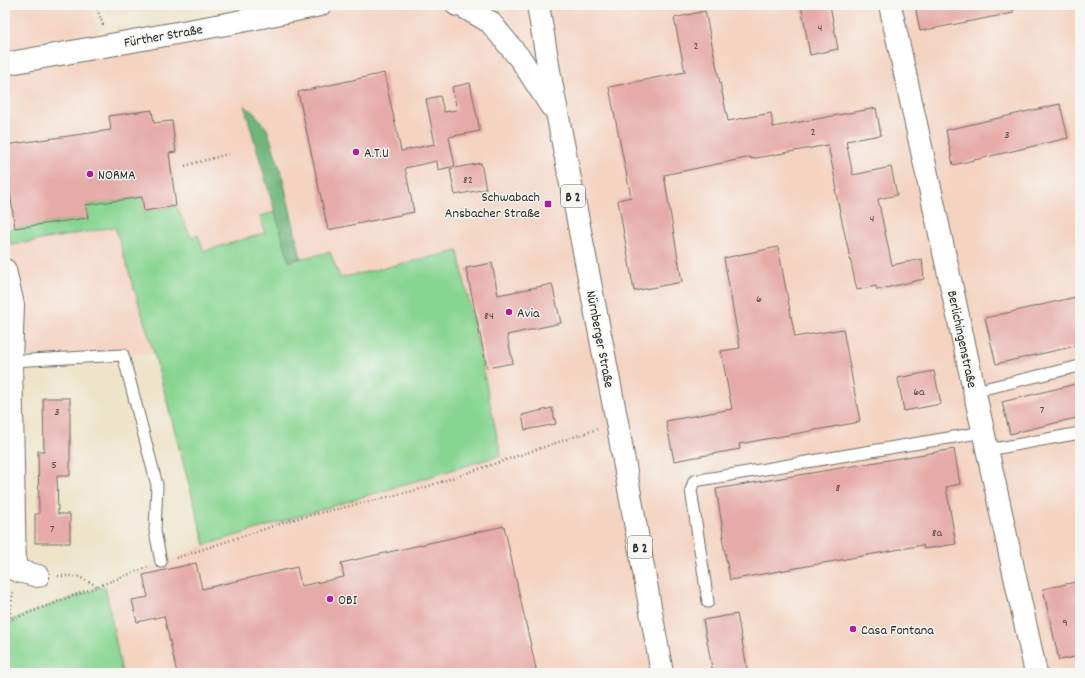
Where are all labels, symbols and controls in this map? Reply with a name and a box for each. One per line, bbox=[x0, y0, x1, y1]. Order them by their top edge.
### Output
street label: Fürther Straße bbox=[122, 20, 204, 54]
house number: 4 bbox=[818, 20, 823, 37]
house number: 2 bbox=[693, 38, 699, 55]
house number: 2 bbox=[810, 124, 816, 141]
house number: 3 bbox=[1004, 127, 1010, 144]
place label: A.T.U bbox=[364, 144, 389, 164]
marker: A.T.U bbox=[351, 147, 361, 157]
place label: NORMA bbox=[98, 166, 136, 186]
marker: NORMA bbox=[85, 169, 95, 179]
house number: 82 bbox=[463, 172, 473, 189]
road number: B 2 bbox=[561, 185, 585, 207]
place label: Schwabach Ansbacher Straße bbox=[445, 188, 540, 224]
marker: Schwabach Ansbacher Straße bbox=[543, 199, 553, 209]
house number: 4 bbox=[870, 211, 875, 228]
street label: Nürnberger Straße bbox=[580, 289, 618, 390]
street label: Berlichingenstraße bbox=[941, 289, 981, 390]
house number: 6 bbox=[756, 291, 762, 308]
place label: Avia bbox=[517, 304, 540, 324]
marker: Avia bbox=[504, 307, 514, 317]
house number: 84 bbox=[484, 308, 494, 325]
house number: 6a bbox=[913, 384, 925, 401]
house number: 7 bbox=[1040, 402, 1045, 419]
house number: 3 bbox=[54, 404, 60, 421]
house number: 5 bbox=[51, 457, 57, 474]
house number: 8 bbox=[836, 480, 841, 497]
house number: 7 bbox=[50, 521, 55, 538]
house number: 8a bbox=[932, 525, 943, 542]
road number: B 2 bbox=[628, 536, 652, 558]
place label: OBI bbox=[338, 591, 358, 611]
marker: OBI bbox=[325, 594, 335, 604]
house number: 9 bbox=[1062, 615, 1068, 632]
place label: Casa Fontana bbox=[861, 621, 934, 641]
marker: Casa Fontana bbox=[848, 624, 858, 634]

